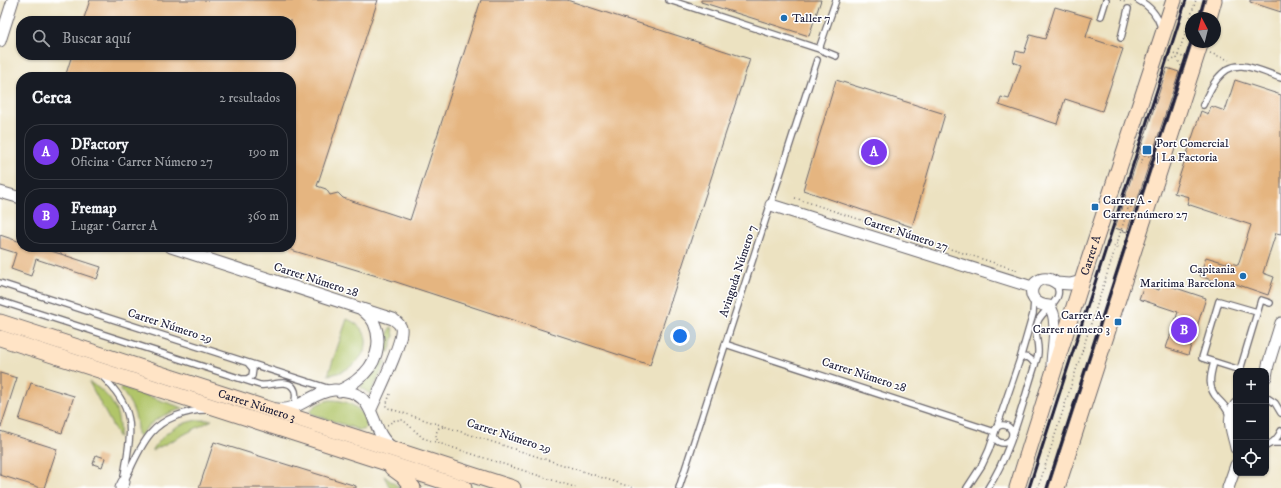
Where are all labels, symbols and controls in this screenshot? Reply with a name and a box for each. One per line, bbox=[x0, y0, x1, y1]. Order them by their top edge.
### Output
place label: Taller 7 bbox=[792, 11, 831, 26]
north arrow bbox=[1185, 12, 1221, 48]
marker: Taller 7 bbox=[779, 13, 789, 23]
search box bbox=[16, 16, 296, 60]
icon: search bbox=[30, 27, 52, 49]
text: Buscar aquí bbox=[62, 29, 130, 48]
text: Cerca bbox=[32, 87, 71, 109]
text: 2 resultados bbox=[219, 90, 280, 106]
text: DFactory bbox=[71, 135, 128, 154]
place label: Port Comercial | La Factoria bbox=[1156, 136, 1229, 165]
pin: A bbox=[861, 137, 887, 167]
text: A bbox=[42, 144, 50, 160]
text: 190 m bbox=[248, 144, 279, 160]
marker: Port Comercial | La Factoria bbox=[1141, 144, 1153, 156]
text: Oficina · Carrer Número 27 bbox=[71, 154, 213, 170]
place label: Carrer A - Carrer número 27 bbox=[1103, 193, 1188, 222]
text: Fremap bbox=[71, 199, 116, 218]
marker: Carrer A - Carrer número 27 bbox=[1090, 202, 1100, 212]
text: B bbox=[42, 208, 50, 224]
text: 360 m bbox=[248, 208, 279, 224]
street label: Carrer Número 27 bbox=[862, 213, 950, 255]
text: Lugar · Carrer A bbox=[71, 218, 157, 234]
street label: Avinguda Número 7 bbox=[716, 223, 760, 319]
street label: Carrer A bbox=[1077, 233, 1104, 277]
street label: Carrer Número 28 bbox=[272, 259, 360, 301]
place label: Capitania Maritima Barcelona bbox=[1140, 262, 1236, 291]
marker: Capitania Maritima Barcelona bbox=[1238, 271, 1248, 281]
street label: Carrer Número 29 bbox=[126, 305, 214, 347]
place label: Carrer A - Carrer número 3 bbox=[1033, 308, 1110, 337]
pin: B bbox=[1171, 315, 1197, 345]
marker: Carrer A - Carrer número 3 bbox=[1113, 317, 1123, 327]
your location bbox=[670, 326, 690, 346]
street label: Carrer Número 28 bbox=[820, 354, 908, 396]
map controls bbox=[1233, 368, 1269, 476]
button: + bbox=[1233, 368, 1269, 404]
street label: Carrer Número 3 bbox=[216, 386, 298, 425]
button: − bbox=[1233, 404, 1269, 440]
street label: Carrer Número 29 bbox=[465, 415, 553, 457]
button: locate bbox=[1233, 440, 1269, 476]

